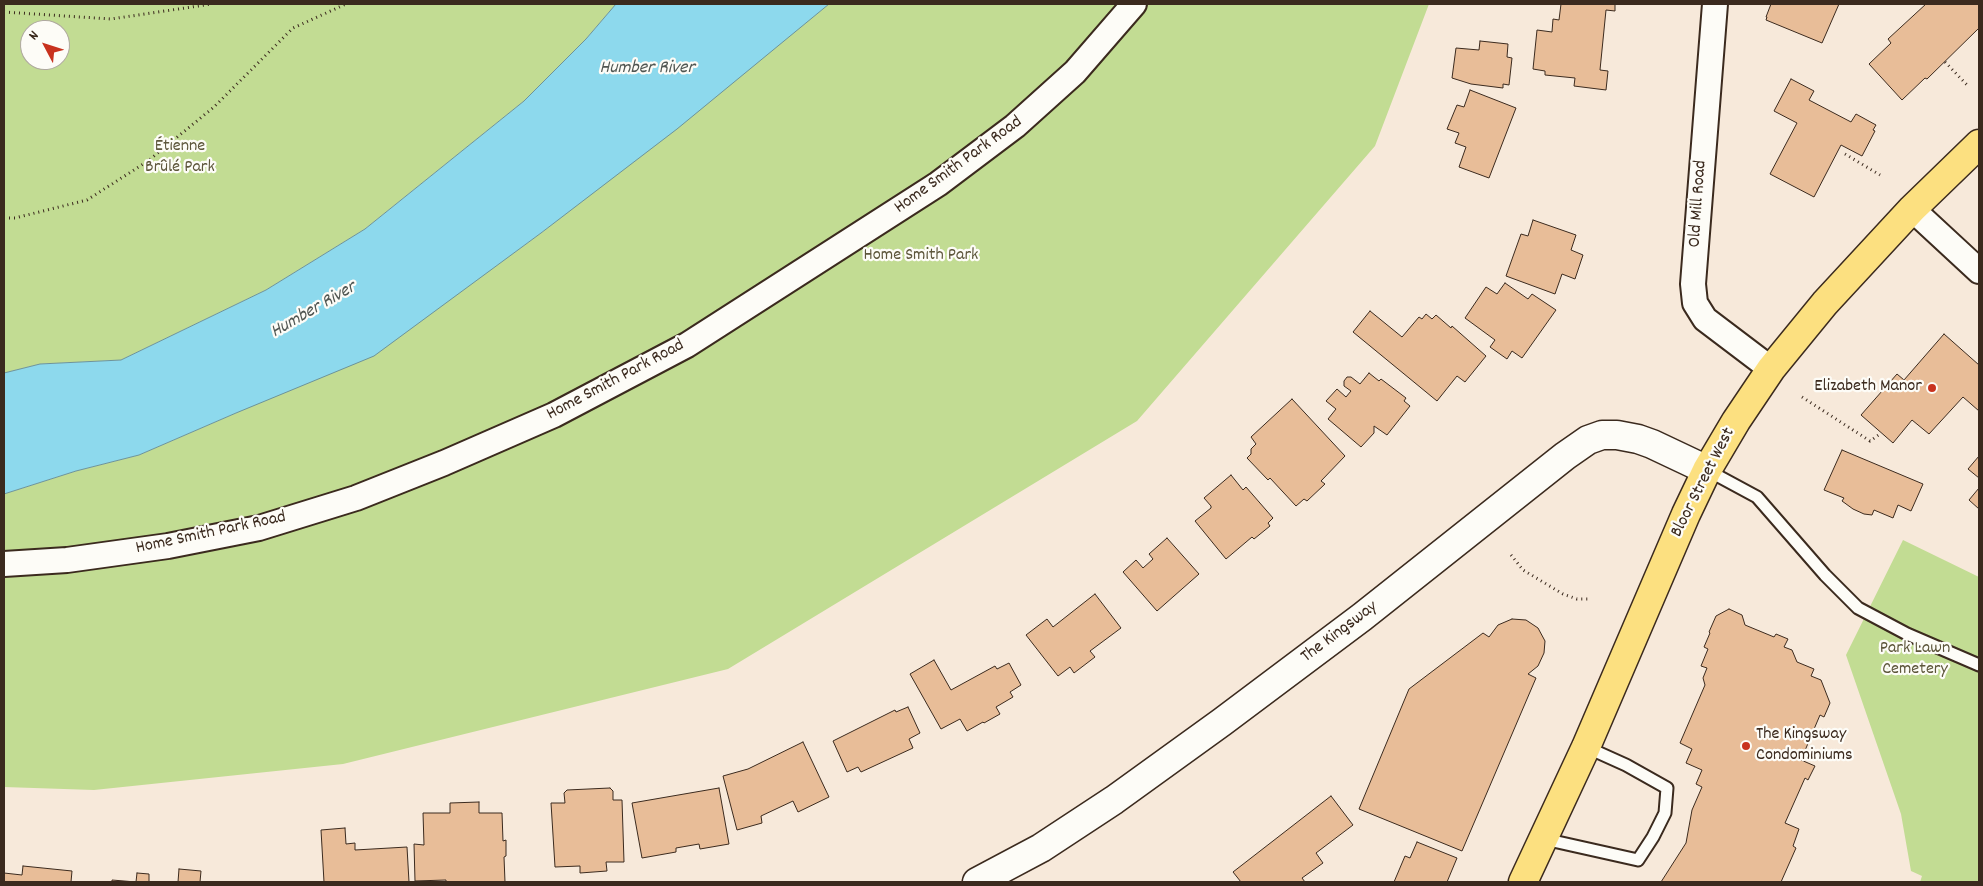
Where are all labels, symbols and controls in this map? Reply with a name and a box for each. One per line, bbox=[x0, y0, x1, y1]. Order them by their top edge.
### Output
north arrow bbox=[20, 20, 70, 70]
text: N bbox=[24, 27, 44, 45]
water label: Humber River bbox=[599, 58, 695, 80]
street label: Home Smith Park Road bbox=[891, 112, 1027, 220]
park label: Étienne Brûlé Park bbox=[145, 137, 215, 180]
street label: Old Mill Road bbox=[1685, 160, 1713, 248]
park label: Home Smith Park bbox=[864, 246, 978, 268]
water label: Humber River bbox=[267, 277, 361, 345]
street label: Home Smith Park Road bbox=[544, 336, 688, 426]
place label: Elizabeth Manor bbox=[1814, 377, 1922, 399]
marker: Elizabeth Manor bbox=[1926, 382, 1938, 394]
street label: Bloor Street West bbox=[1667, 425, 1741, 541]
street label: Home Smith Park Road bbox=[134, 508, 288, 560]
street label: The Kingsway bbox=[1297, 597, 1383, 669]
park label: Park Lawn Cemetery bbox=[1880, 639, 1950, 682]
place label: The Kingsway Condominiums bbox=[1756, 725, 1853, 768]
marker: The Kingsway Condominiums bbox=[1740, 740, 1752, 752]

